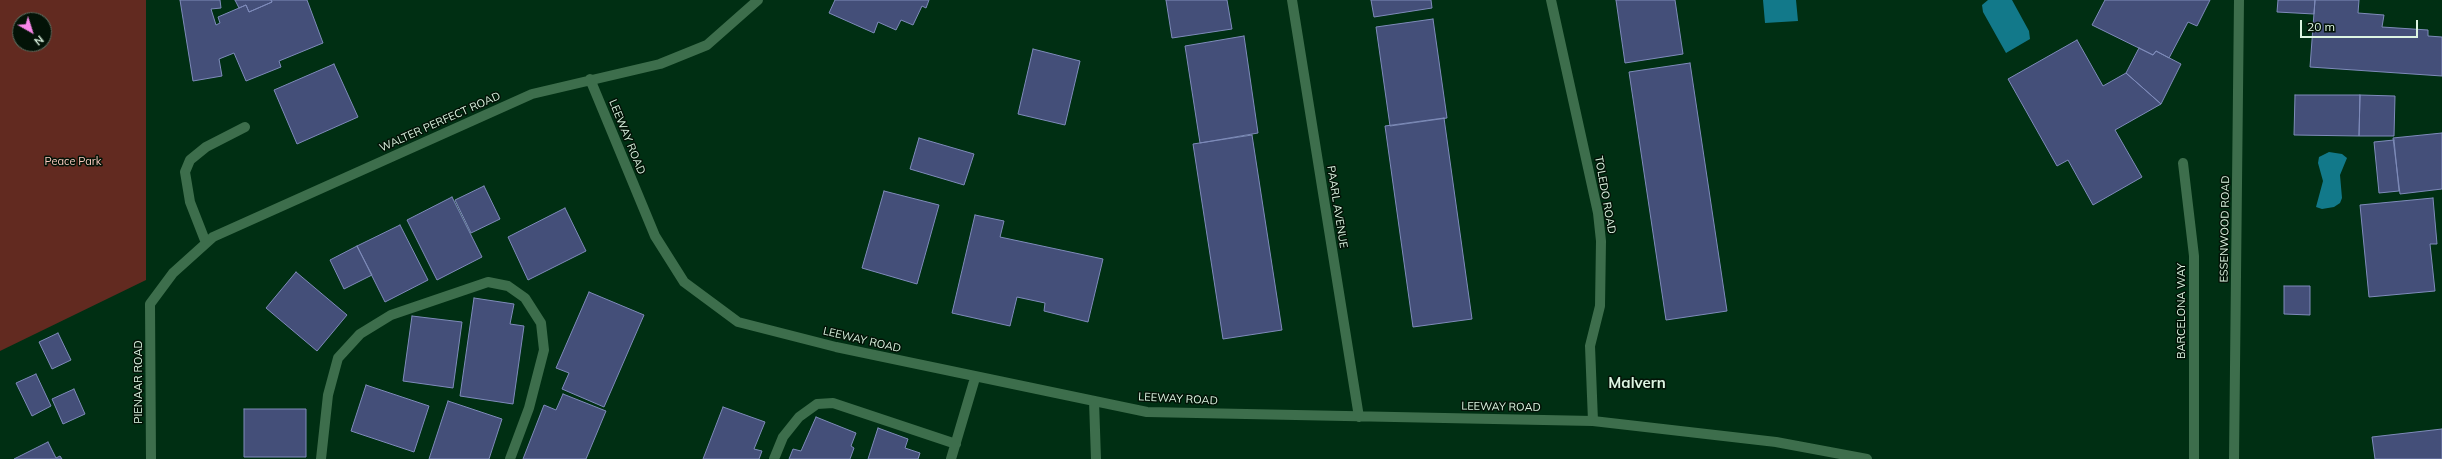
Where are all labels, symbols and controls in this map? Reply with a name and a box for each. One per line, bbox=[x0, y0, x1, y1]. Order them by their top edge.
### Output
north arrow bbox=[12, 12, 52, 52]
scale bar bbox=[2302, 12, 2420, 38]
text: 20 m bbox=[2307, 19, 2335, 34]
text: N bbox=[31, 32, 47, 49]
street label: WALTER PERFECT ROAD bbox=[378, 89, 502, 155]
street label: LEEWAY ROAD bbox=[606, 98, 648, 176]
park label: Peace Park bbox=[45, 155, 101, 169]
street label: TOLEDO ROAD bbox=[1592, 155, 1618, 235]
street label: PAARL AVENUE bbox=[1324, 165, 1350, 249]
street label: ESSENWOOD ROAD bbox=[2217, 175, 2233, 283]
street label: BARCELONA WAY bbox=[2175, 263, 2189, 359]
street label: LEEWAY ROAD bbox=[822, 325, 902, 355]
street label: PIENAAR ROAD bbox=[132, 340, 146, 424]
district label: Malvern bbox=[1608, 374, 1666, 392]
street label: LEEWAY ROAD bbox=[1138, 390, 1218, 408]
street label: LEEWAY ROAD bbox=[1461, 400, 1541, 414]

